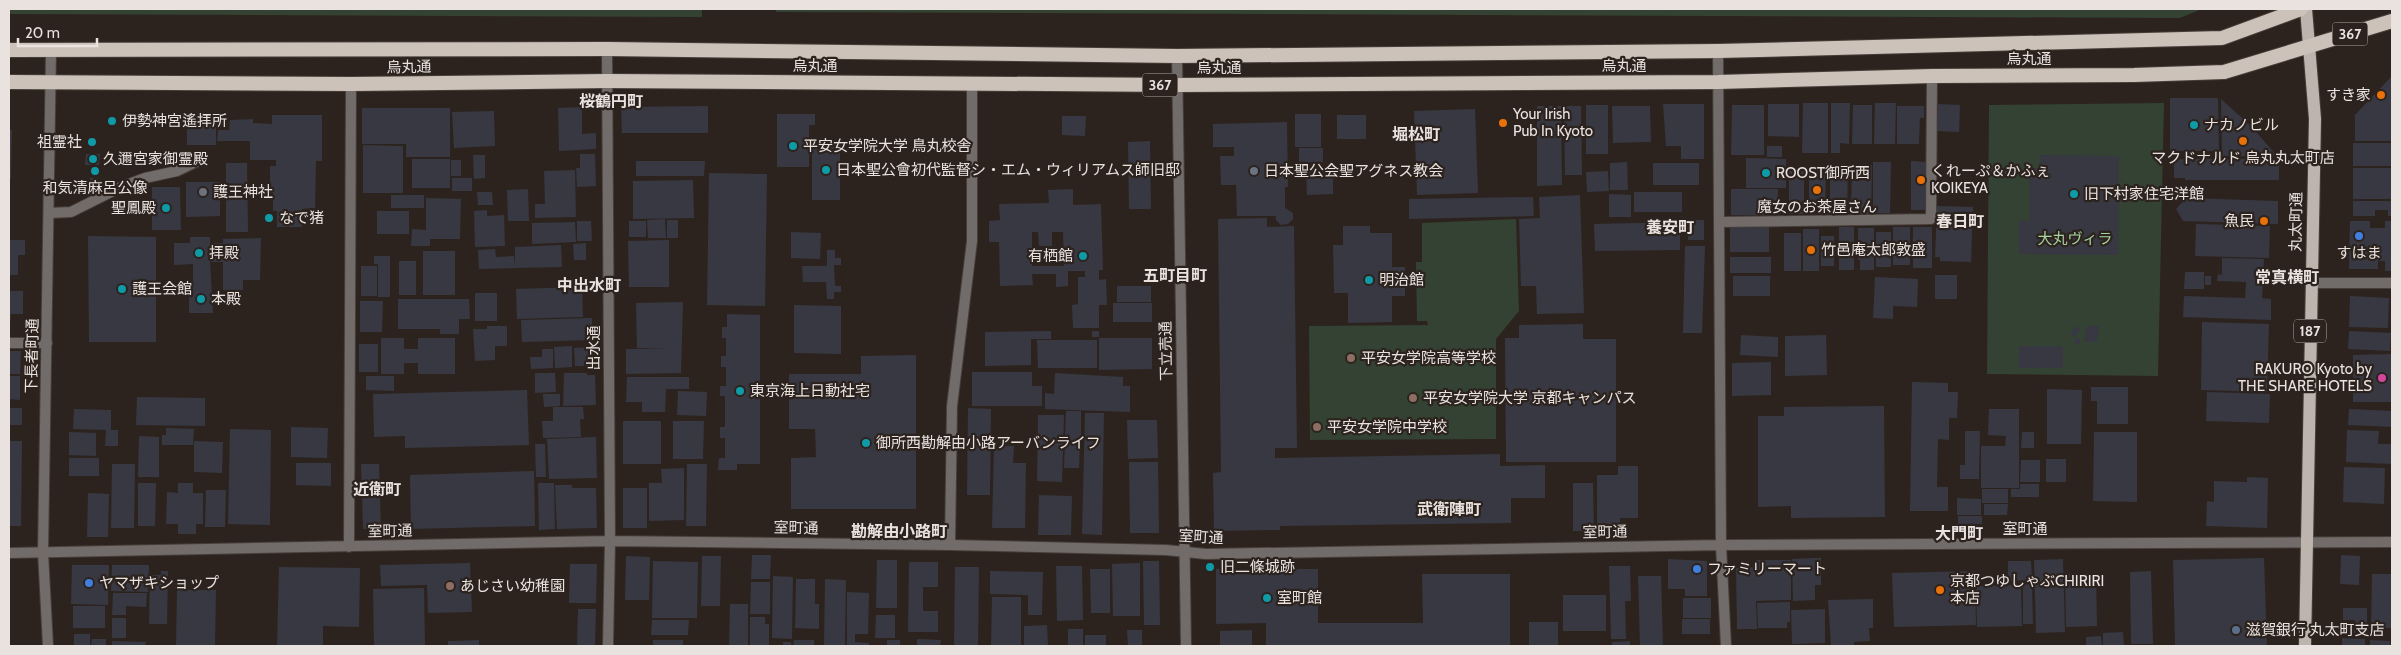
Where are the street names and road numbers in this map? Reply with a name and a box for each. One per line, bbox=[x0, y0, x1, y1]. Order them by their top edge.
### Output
road number: 367 bbox=[2332, 22, 2368, 46]
street label: 烏丸通 bbox=[2006, 50, 2052, 68]
street label: 烏丸通 bbox=[792, 57, 838, 75]
street label: 烏丸通 bbox=[1601, 57, 1647, 75]
street label: 烏丸通 bbox=[386, 58, 432, 76]
street label: 烏丸通 bbox=[1196, 59, 1242, 77]
road number: 367 bbox=[1142, 74, 1178, 96]
street label: 丸太町通 bbox=[2286, 192, 2306, 252]
street label: 下長者町通 bbox=[22, 318, 42, 394]
road number: 187 bbox=[2294, 320, 2326, 342]
street label: 下立売通 bbox=[1156, 321, 1176, 381]
street label: 出水通 bbox=[585, 325, 603, 371]
street label: 室町通 bbox=[773, 519, 819, 537]
street label: 室町通 bbox=[2002, 520, 2048, 538]
street label: 室町通 bbox=[367, 522, 413, 540]
street label: 室町通 bbox=[1582, 523, 1628, 541]
street label: 室町通 bbox=[1178, 527, 1224, 547]

